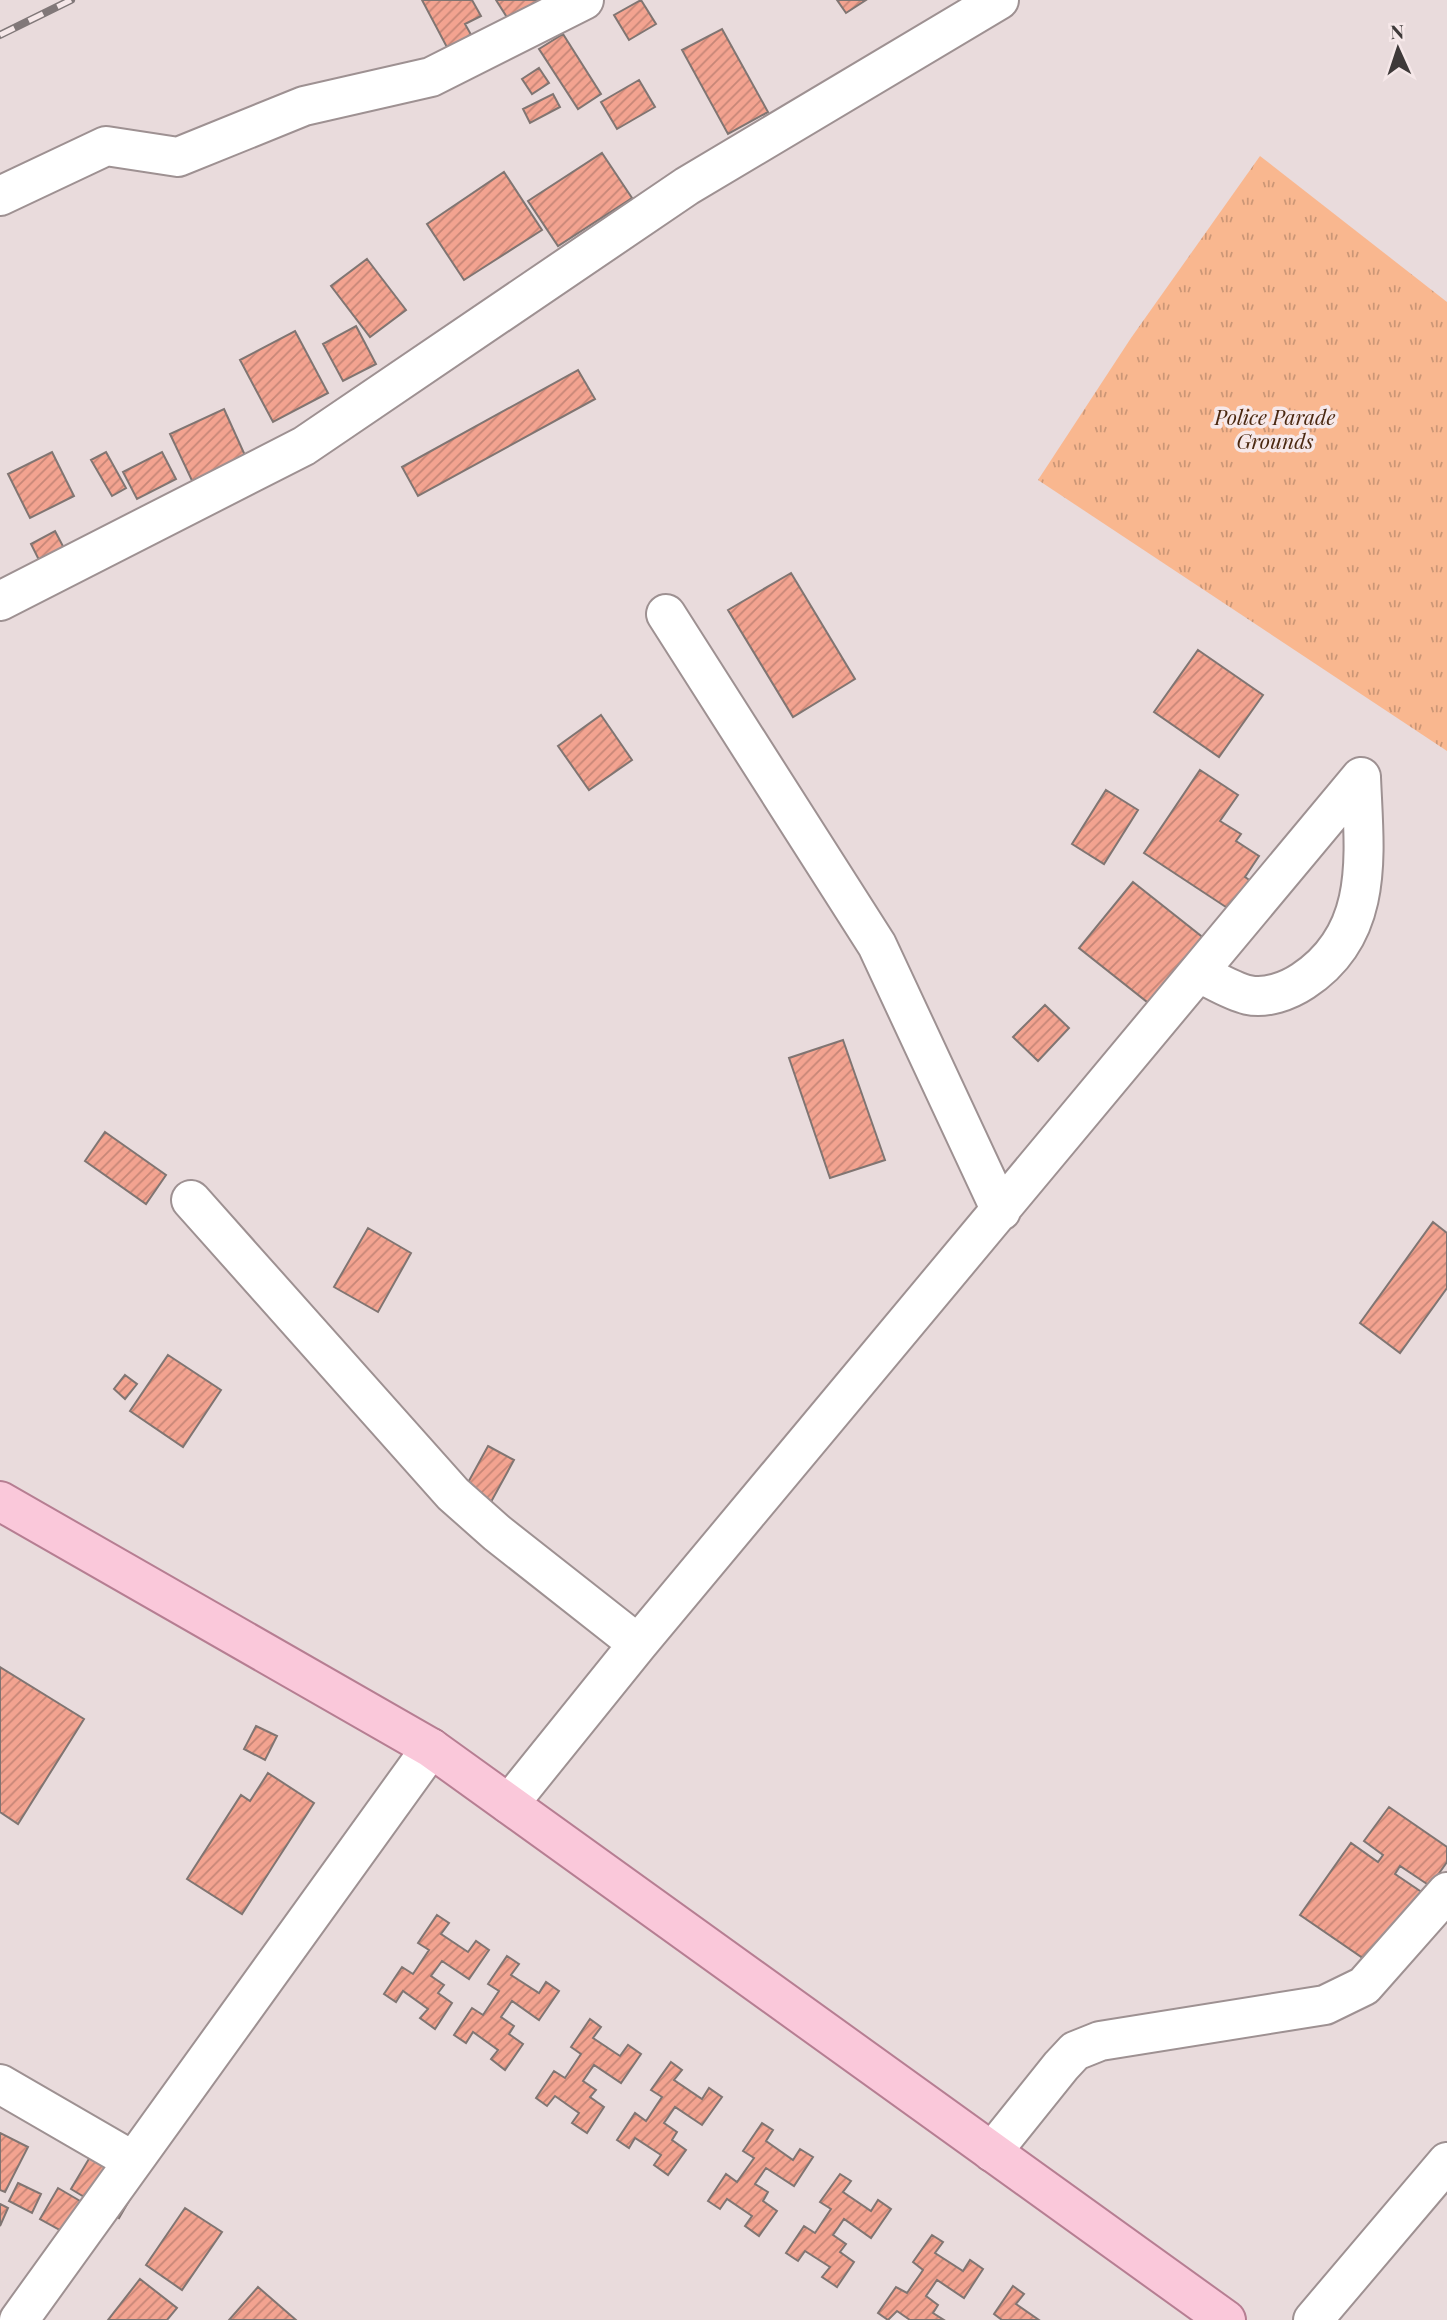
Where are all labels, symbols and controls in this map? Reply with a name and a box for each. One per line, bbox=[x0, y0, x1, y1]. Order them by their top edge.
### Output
north arrow bbox=[1363, 14, 1433, 84]
text: N bbox=[1390, 18, 1405, 44]
park label: Police Parade Grounds bbox=[1213, 402, 1336, 454]

